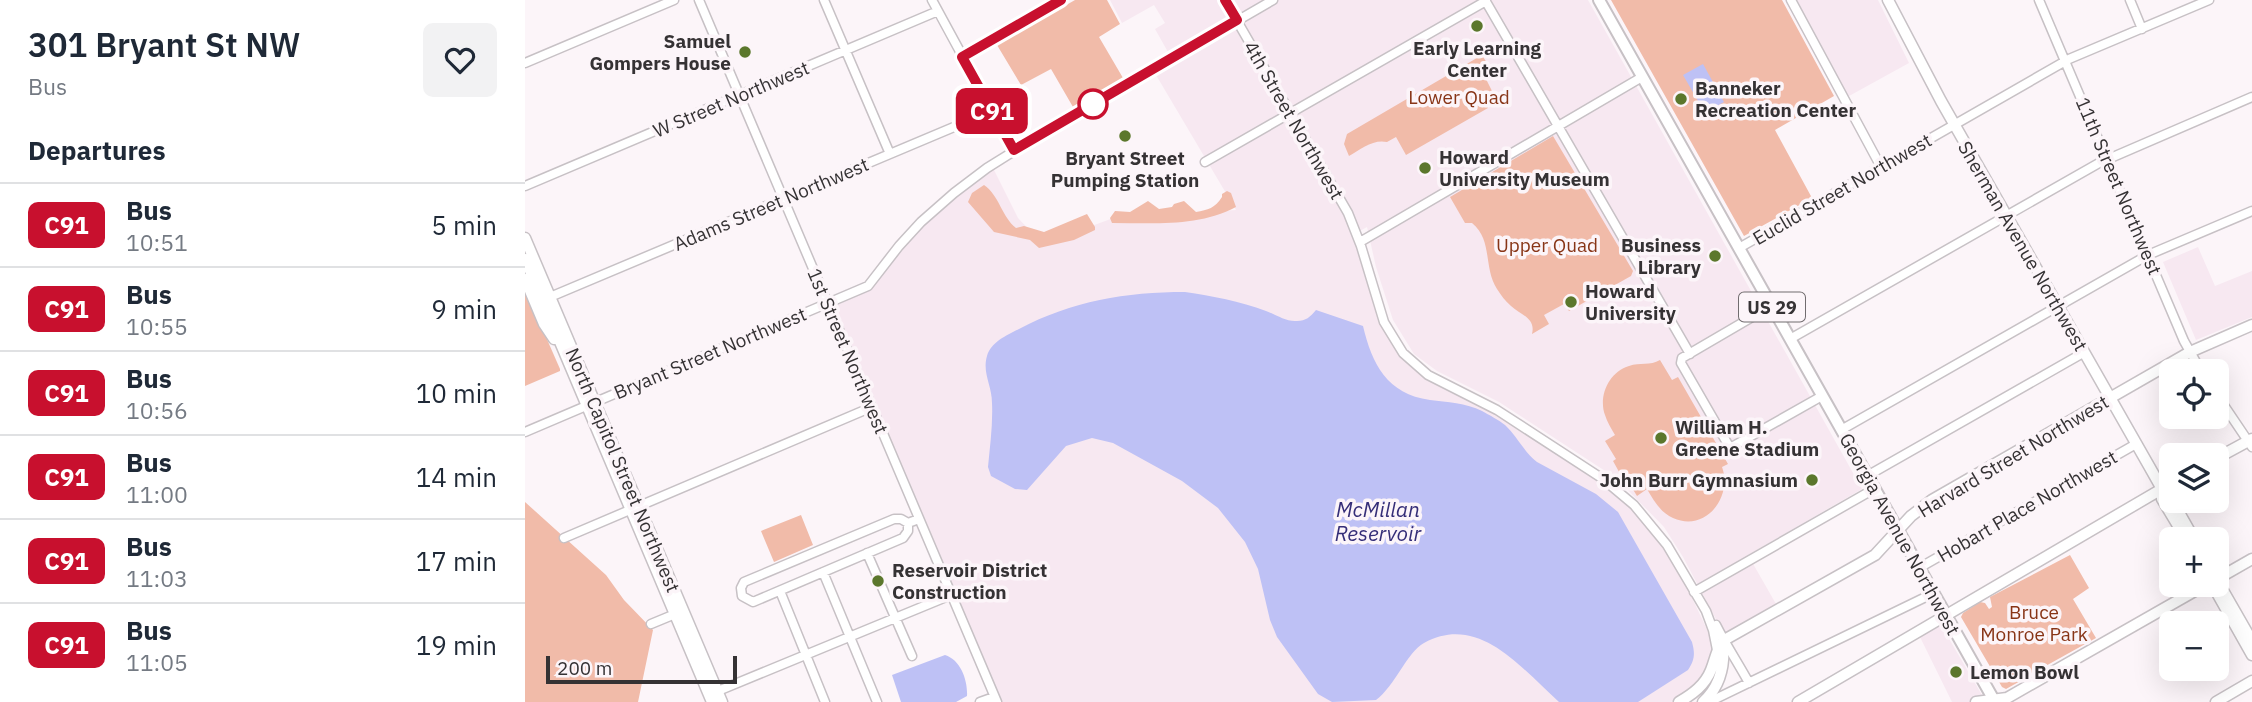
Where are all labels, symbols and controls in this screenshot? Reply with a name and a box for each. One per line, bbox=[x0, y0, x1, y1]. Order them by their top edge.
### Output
marker: Early Learning Center bbox=[1469, 18, 1485, 34]
text: 301 Bryant St NW bbox=[28, 23, 300, 66]
button: heart bbox=[423, 23, 497, 97]
place label: Samuel Gompers House bbox=[590, 29, 731, 75]
street label: 4th Street Northwest bbox=[1239, 36, 1349, 204]
place label: Early Learning Center bbox=[1413, 36, 1541, 82]
marker: Samuel Gompers House bbox=[737, 44, 753, 60]
street label: W Street Northwest bbox=[649, 55, 813, 143]
text: Bus bbox=[28, 71, 67, 101]
place label: Banneker Recreation Center bbox=[1695, 76, 1856, 122]
park label: Lower Quad bbox=[1408, 85, 1510, 109]
line badge: C91 bbox=[952, 88, 1032, 134]
unlabelled marker bbox=[1078, 89, 1108, 119]
marker: Banneker Recreation Center bbox=[1673, 91, 1689, 107]
street label: 11th Street Northwest bbox=[2071, 94, 2167, 278]
text: C91 bbox=[970, 95, 1014, 127]
marker: Bryant Street Pumping Station bbox=[1117, 128, 1133, 144]
street label: Euclid Street Northwest bbox=[1748, 128, 1936, 250]
text: Departures bbox=[28, 133, 166, 167]
street label: Sherman Avenue Northwest bbox=[1953, 137, 2093, 355]
place label: Howard University Museum bbox=[1439, 145, 1610, 191]
place label: Bryant Street Pumping Station bbox=[1051, 146, 1199, 192]
street label: Adams Street Northwest bbox=[670, 152, 872, 256]
marker: Howard University Museum bbox=[1417, 160, 1433, 176]
text: Bus bbox=[126, 193, 172, 227]
text: 5 min bbox=[431, 208, 497, 242]
text: C91 bbox=[44, 209, 89, 241]
text: 10:51 bbox=[126, 227, 188, 257]
park label: Upper Quad bbox=[1496, 233, 1598, 257]
place label: Business Library bbox=[1621, 233, 1702, 279]
marker: Business Library bbox=[1707, 248, 1723, 264]
street label: 1st Street Northwest bbox=[802, 265, 894, 437]
text: Bus bbox=[126, 277, 172, 311]
place label: Howard University bbox=[1585, 279, 1677, 325]
text: 9 min bbox=[431, 292, 497, 326]
road number: US 29 bbox=[1739, 292, 1805, 321]
text: C91 bbox=[44, 293, 89, 325]
marker: Howard University bbox=[1563, 294, 1579, 310]
street label: Bryant Street Northwest bbox=[610, 302, 810, 404]
text: 10:55 bbox=[126, 311, 188, 341]
street label: North Capitol Street Northwest bbox=[560, 344, 686, 596]
map controls bbox=[2159, 359, 2229, 681]
button: locate bbox=[2159, 359, 2229, 429]
text: Bus bbox=[126, 361, 172, 395]
text: 10 min bbox=[416, 376, 497, 410]
text: C91 bbox=[44, 377, 89, 409]
street label: Harvard Street Northwest bbox=[1913, 390, 2113, 522]
text: 10:56 bbox=[126, 395, 188, 425]
place label: William H. Greene Stadium bbox=[1675, 415, 1819, 461]
street label: Georgia Avenue Northwest bbox=[1834, 429, 1966, 639]
marker: William H. Greene Stadium bbox=[1653, 430, 1669, 446]
button: layers bbox=[2159, 443, 2229, 513]
text: Bus bbox=[126, 445, 172, 479]
street label: Hobart Place Northwest bbox=[1933, 445, 2121, 567]
text: 14 min bbox=[416, 460, 497, 494]
text: C91 bbox=[44, 461, 89, 493]
place label: John Burr Gymnasium bbox=[1599, 468, 1798, 492]
marker: John Burr Gymnasium bbox=[1804, 472, 1820, 488]
text: 11:00 bbox=[126, 479, 188, 509]
water label: McMillan Reservoir bbox=[1335, 495, 1423, 547]
button: + bbox=[2159, 527, 2229, 597]
text: Bus bbox=[126, 529, 172, 563]
text: 17 min bbox=[416, 544, 497, 578]
text: C91 bbox=[44, 545, 89, 577]
place label: Reservoir District Construction bbox=[892, 558, 1047, 604]
text: 11:03 bbox=[126, 563, 188, 593]
marker: Reservoir District Construction bbox=[870, 573, 886, 589]
park label: Bruce Monroe Park bbox=[1980, 600, 2088, 646]
button: − bbox=[2159, 611, 2229, 681]
text: Bus bbox=[126, 613, 172, 647]
text: 19 min bbox=[416, 628, 497, 662]
text: C91 bbox=[44, 629, 89, 661]
text: 11:05 bbox=[126, 647, 188, 677]
scale bar bbox=[546, 653, 737, 685]
text: 200 m bbox=[557, 656, 612, 680]
place label: Lemon Bowl bbox=[1970, 660, 2079, 684]
marker: Lemon Bowl bbox=[1948, 664, 1964, 680]

